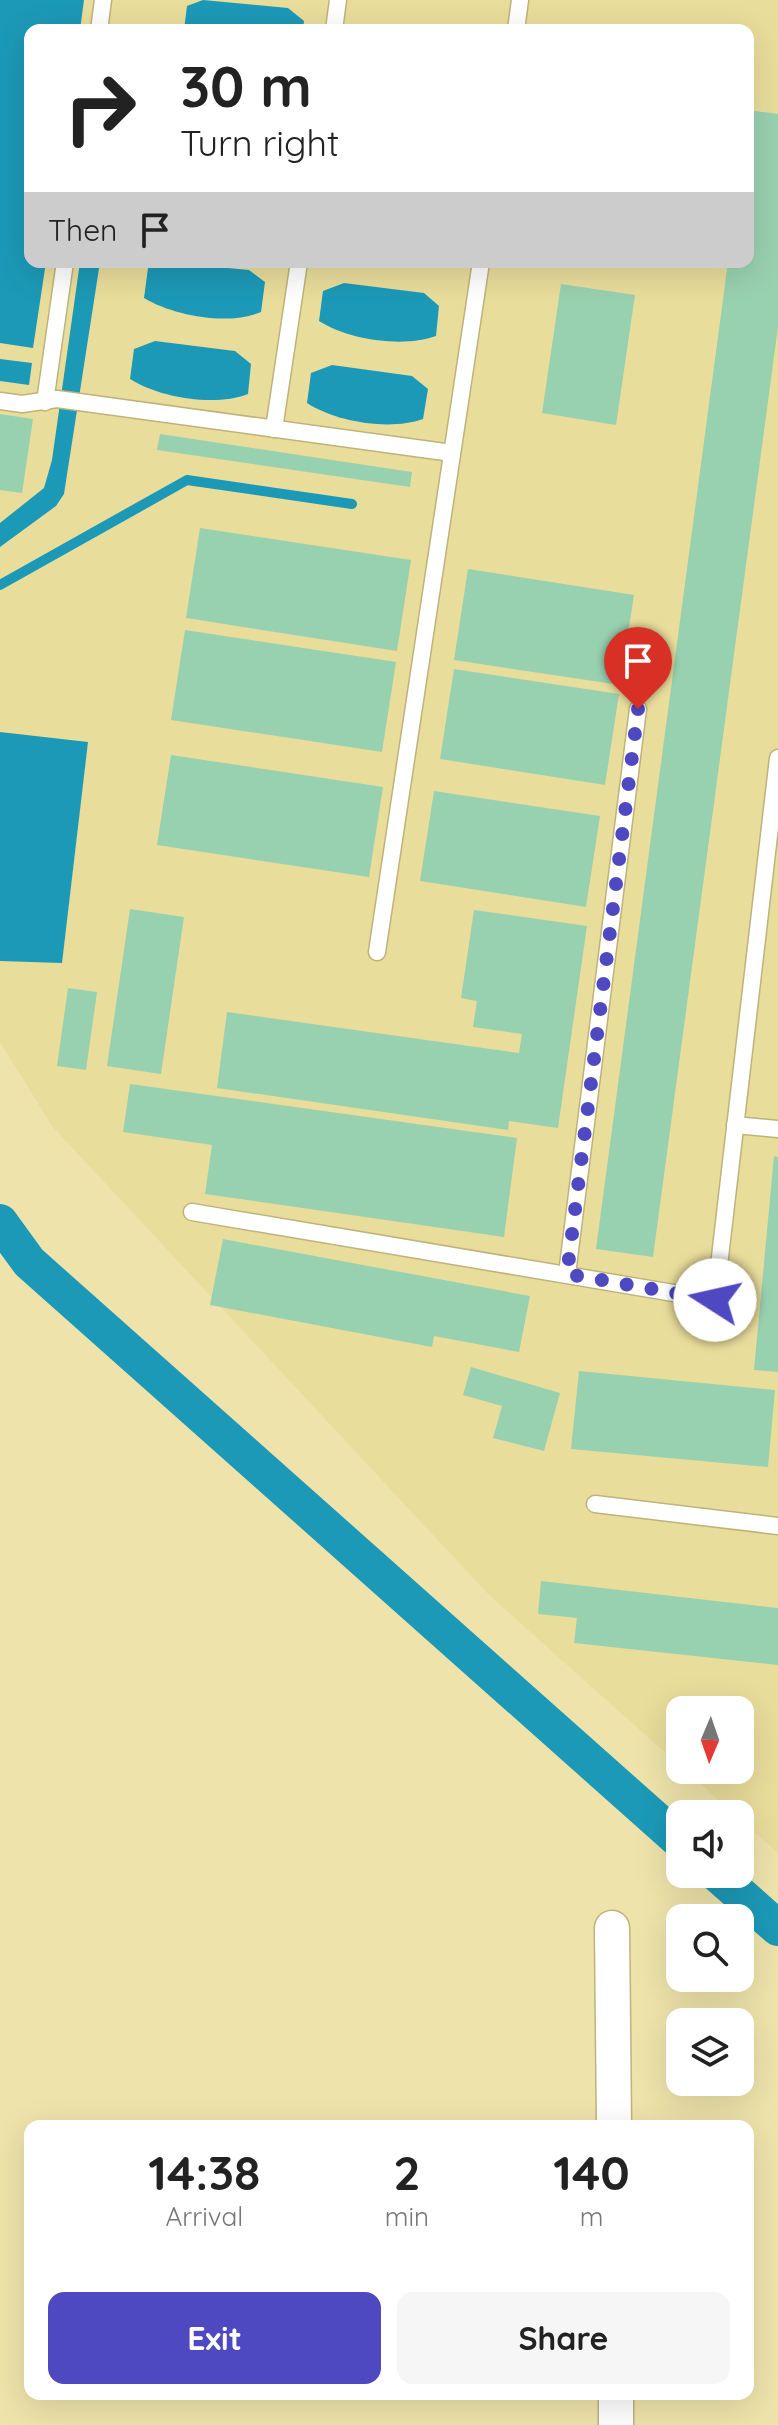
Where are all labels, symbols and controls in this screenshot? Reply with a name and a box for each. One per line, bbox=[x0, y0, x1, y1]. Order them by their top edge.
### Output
text: 30 m bbox=[180, 51, 312, 121]
icon: right bbox=[48, 56, 152, 160]
text: Turn right bbox=[180, 120, 339, 165]
icon: arrive bbox=[133, 208, 177, 252]
text: Then bbox=[48, 211, 117, 249]
pin bbox=[604, 627, 672, 709]
icon: arrive bbox=[616, 639, 660, 683]
position arrow bbox=[673, 1258, 757, 1342]
north arrow bbox=[666, 1696, 754, 1784]
map controls bbox=[666, 1696, 754, 2096]
button: sound bbox=[666, 1800, 754, 1888]
button: search bbox=[666, 1904, 754, 1992]
button: layers bbox=[666, 2008, 754, 2096]
text: 14:38 bbox=[148, 2142, 260, 2202]
text: 2 bbox=[393, 2142, 421, 2202]
text: 140 bbox=[553, 2142, 630, 2202]
text: Arrival bbox=[165, 2200, 243, 2233]
text: min bbox=[385, 2200, 429, 2233]
text: m bbox=[580, 2200, 603, 2233]
button: Exit bbox=[48, 2292, 381, 2384]
button: Share bbox=[397, 2292, 730, 2384]

